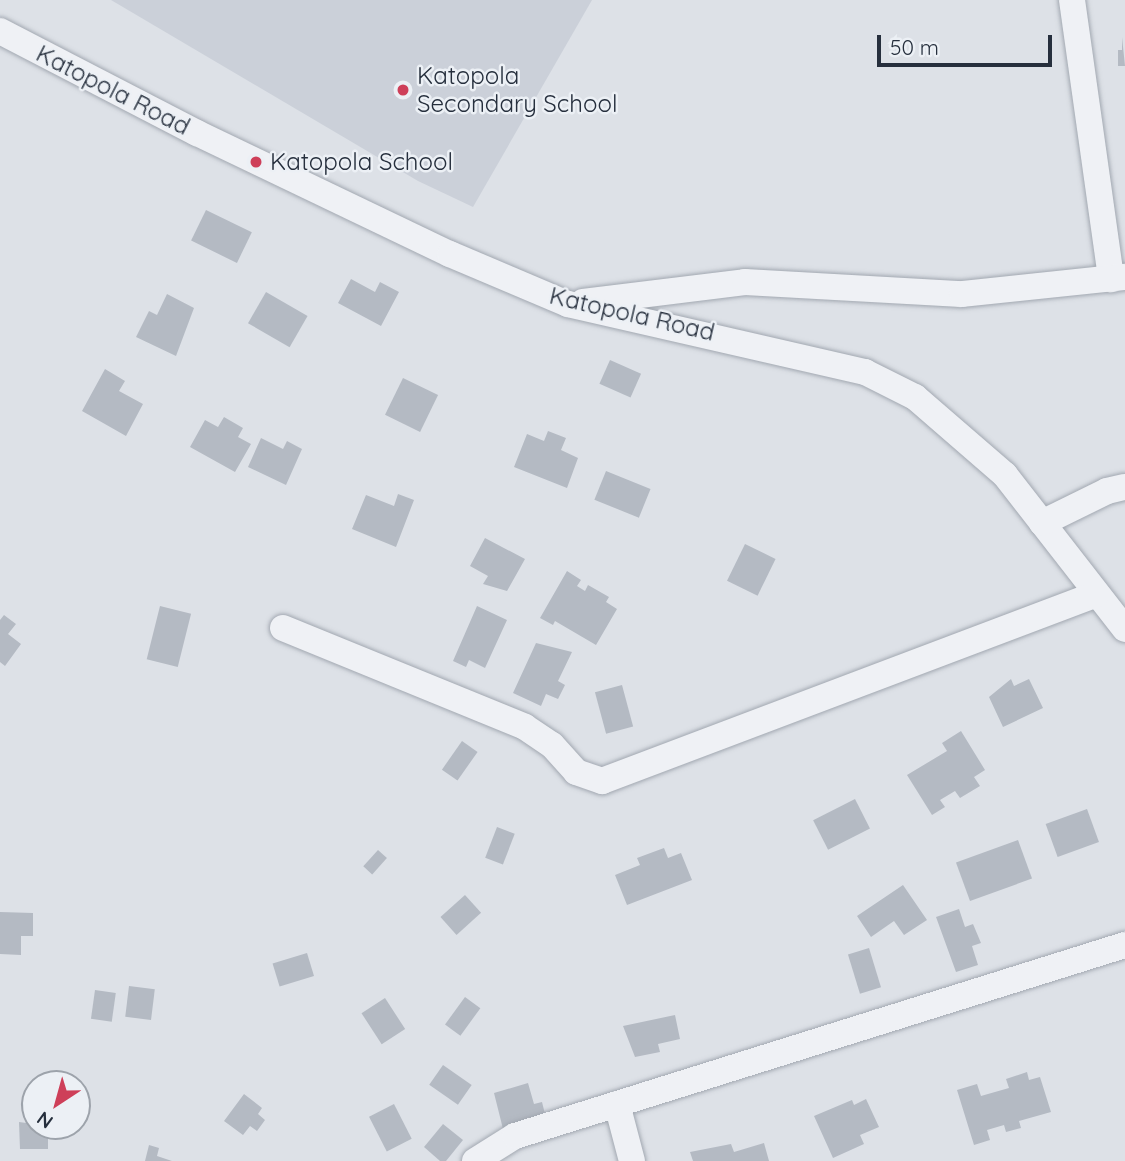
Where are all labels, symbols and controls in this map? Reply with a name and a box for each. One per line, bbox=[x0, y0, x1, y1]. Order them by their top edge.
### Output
scale bar bbox=[880, 21, 1055, 65]
text: 50 m bbox=[890, 34, 939, 60]
street label: Katopola Road bbox=[31, 39, 195, 141]
place label: Katopola Secondary School bbox=[417, 62, 617, 118]
marker: Katopola Secondary School bbox=[395, 82, 411, 98]
place label: Katopola School bbox=[270, 148, 453, 176]
marker: Katopola School bbox=[248, 154, 264, 170]
street label: Katopola Road bbox=[547, 281, 717, 347]
north arrow bbox=[21, 1070, 91, 1140]
text: N bbox=[32, 1107, 58, 1134]

